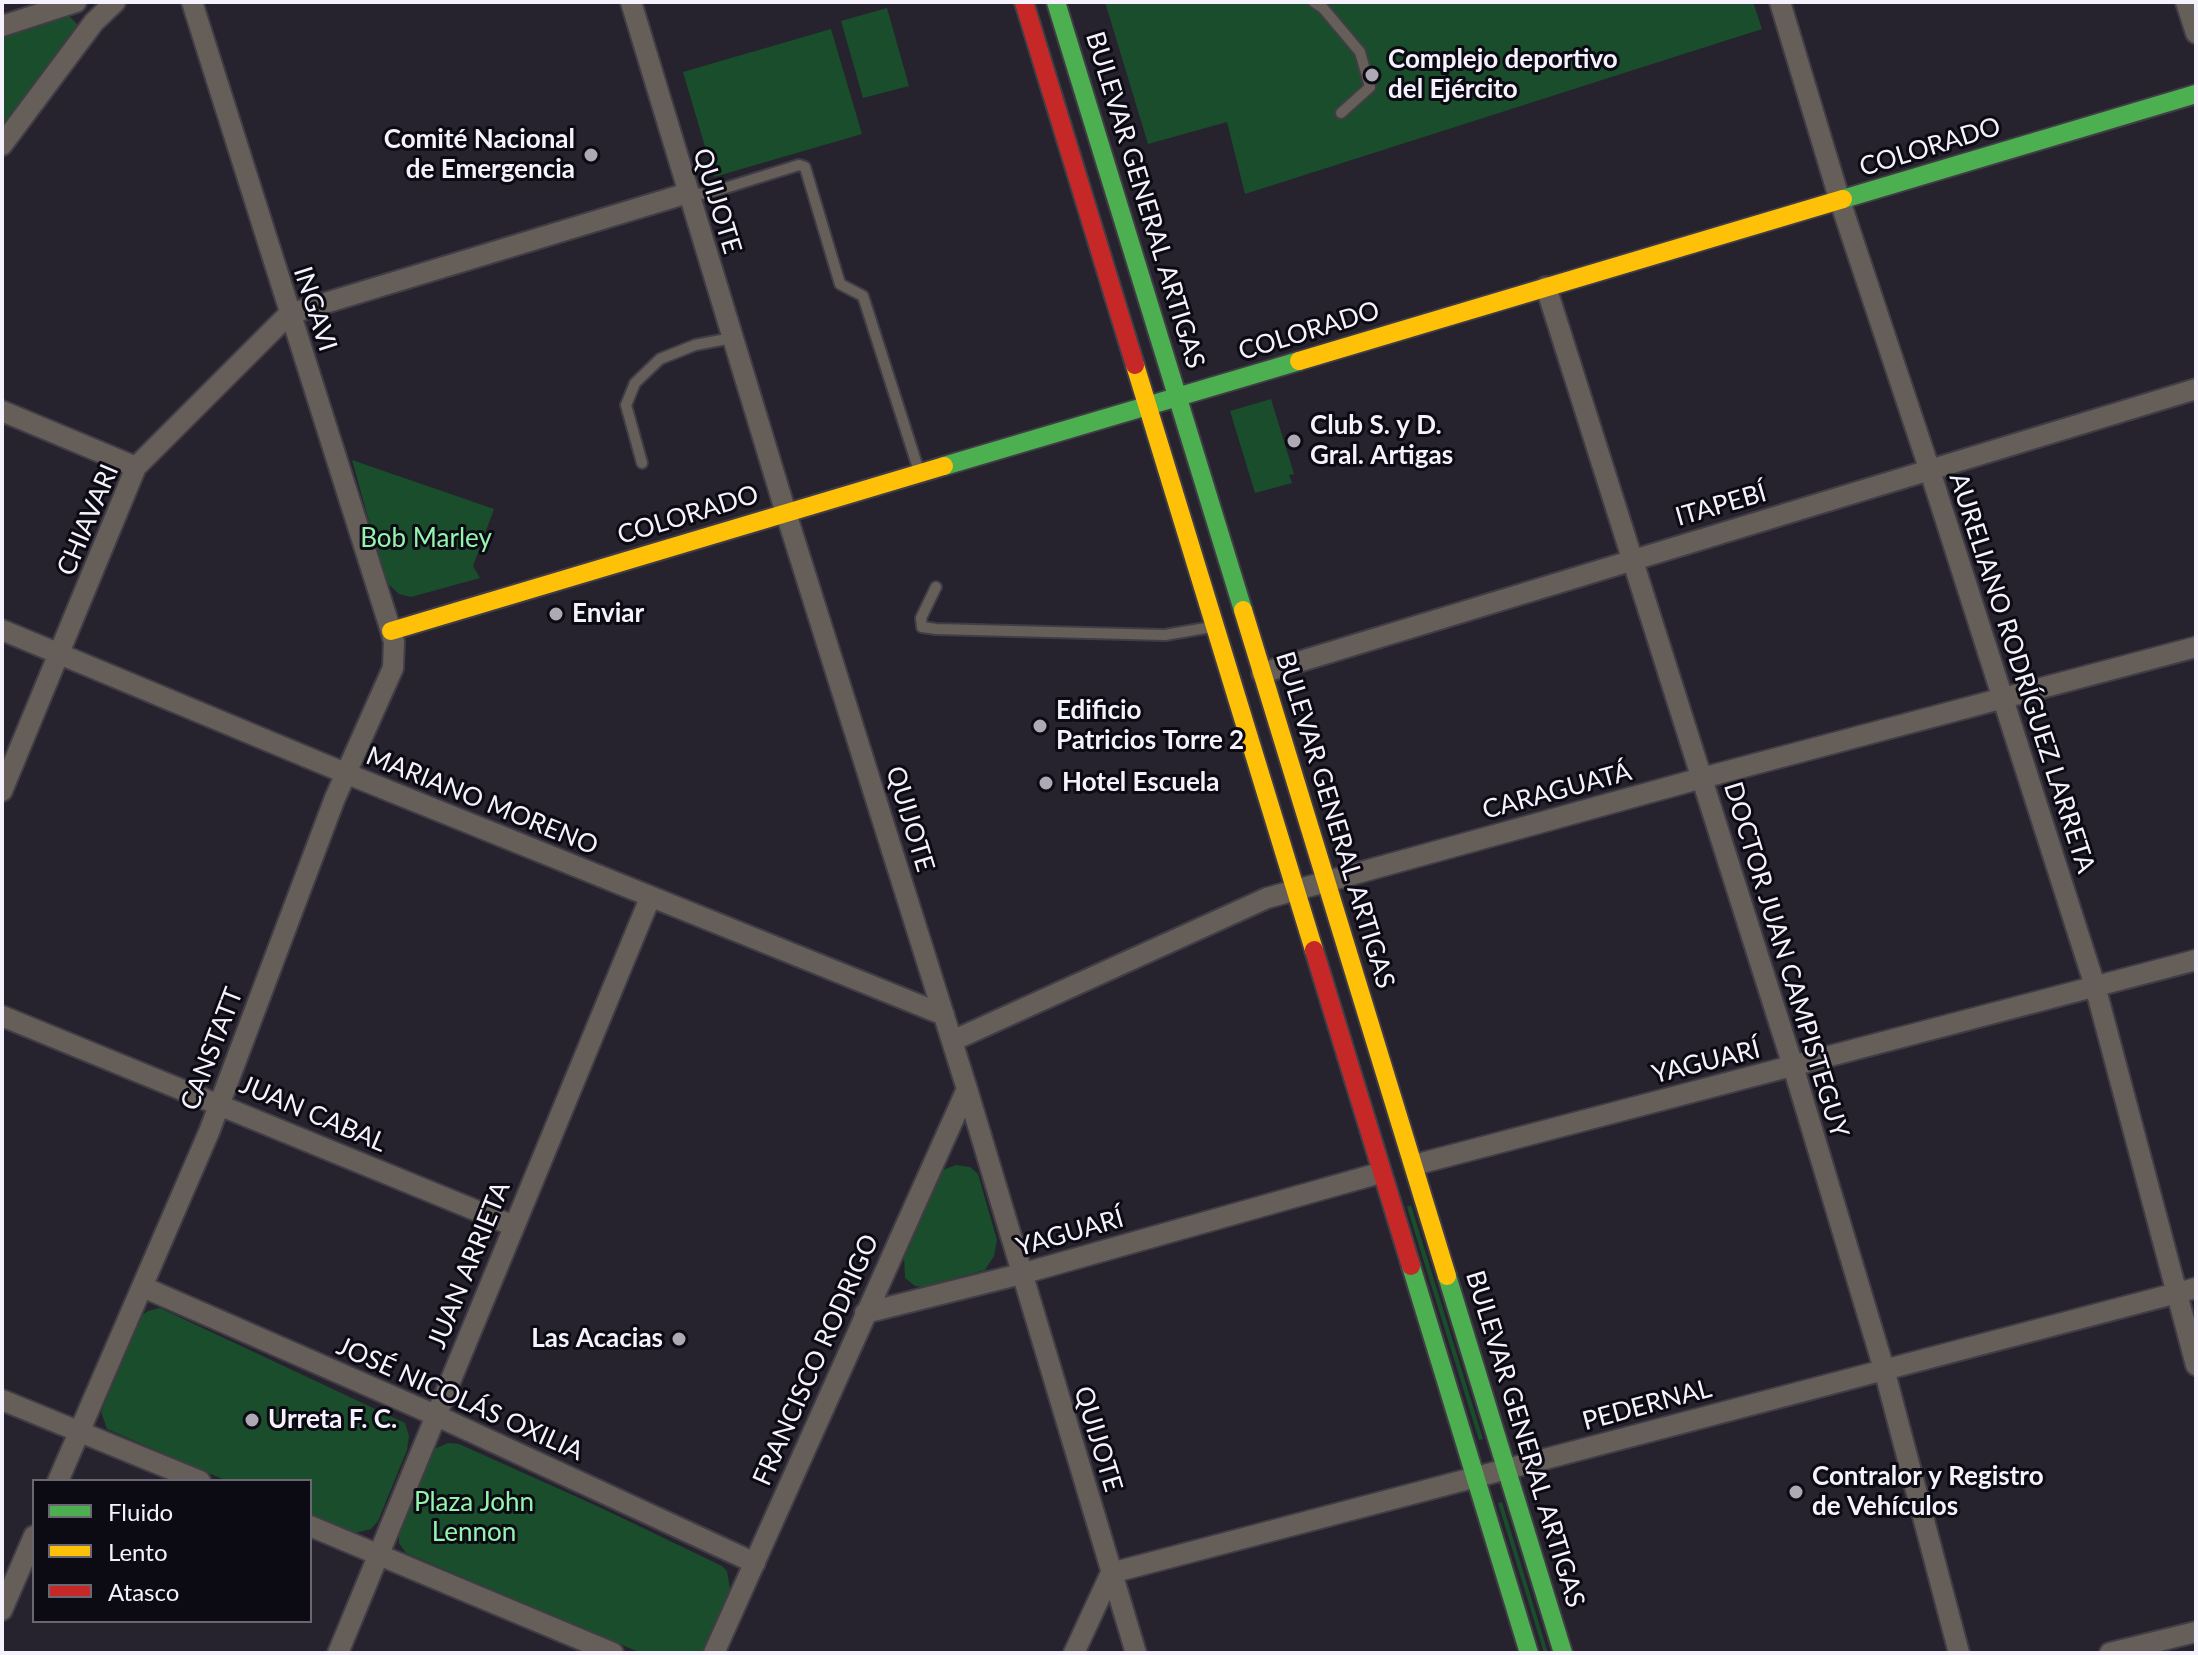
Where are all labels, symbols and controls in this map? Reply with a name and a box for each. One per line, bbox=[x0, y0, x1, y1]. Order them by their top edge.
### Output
street label: BULEVAR GENERAL ARTIGAS bbox=[1079, 28, 1211, 372]
place label: Complejo deportivo del Ejército bbox=[1388, 44, 1618, 106]
marker: Complejo deportivo del Ejército bbox=[1363, 66, 1381, 84]
street label: COLORADO bbox=[1856, 111, 2004, 183]
place label: Comité Nacional de Emergencia bbox=[384, 124, 575, 186]
street label: QUIJOTE bbox=[686, 145, 748, 257]
marker: Comité Nacional de Emergencia bbox=[582, 146, 600, 164]
street label: INGAVI bbox=[287, 263, 343, 355]
street label: COLORADO bbox=[1235, 295, 1383, 367]
place label: Club S. y D. Gral. Artigas bbox=[1310, 410, 1453, 472]
marker: Club S. y D. Gral. Artigas bbox=[1285, 432, 1303, 450]
street label: CHIAVARI bbox=[51, 460, 125, 580]
street label: AURELIANO RODRÍGUEZ LARRETA bbox=[1942, 469, 2102, 877]
street label: ITAPEBÍ bbox=[1672, 477, 1770, 533]
street label: COLORADO bbox=[614, 479, 762, 551]
park label: Bob Marley bbox=[360, 523, 492, 555]
place label: Enviar bbox=[572, 598, 644, 630]
marker: Enviar bbox=[547, 605, 565, 623]
street label: BULEVAR GENERAL ARTIGAS bbox=[1269, 648, 1401, 992]
place label: Edificio Patricios Torre 2 bbox=[1056, 695, 1244, 756]
marker: Edificio Patricios Torre 2 bbox=[1031, 717, 1049, 735]
street label: MARIANO MORENO bbox=[362, 740, 602, 862]
street label: CARAGUATÁ bbox=[1479, 756, 1635, 826]
street label: QUIJOTE bbox=[879, 763, 941, 875]
place label: Hotel Escuela bbox=[1062, 767, 1219, 799]
marker: Hotel Escuela bbox=[1037, 774, 1055, 792]
street label: DOCTOR JUAN CAMPISTEGUY bbox=[1717, 778, 1855, 1142]
street label: CANSTATT bbox=[174, 983, 250, 1115]
street label: YAGUARÍ bbox=[1649, 1034, 1763, 1090]
street label: JUAN CABAL bbox=[235, 1069, 391, 1159]
street label: JUAN ARRIETA bbox=[421, 1177, 517, 1353]
street label: YAGUARÍ bbox=[1013, 1203, 1127, 1263]
street label: FRANCISCO RODRIGO bbox=[746, 1230, 886, 1490]
street label: BULEVAR GENERAL ARTIGAS bbox=[1459, 1267, 1591, 1611]
place label: Las Acacias bbox=[531, 1323, 663, 1355]
marker: Las Acacias bbox=[670, 1330, 688, 1348]
street label: JOSÉ NICOLÁS OXILIA bbox=[332, 1331, 588, 1467]
street label: PEDERNAL bbox=[1579, 1373, 1715, 1437]
street label: QUIJOTE bbox=[1067, 1383, 1129, 1495]
place label: Urreta F. C. bbox=[268, 1404, 397, 1436]
marker: Urreta F. C. bbox=[243, 1411, 261, 1429]
place label: Contralor y Registro de Vehículos bbox=[1812, 1461, 2044, 1522]
legend bbox=[32, 1479, 312, 1623]
marker: Contralor y Registro de Vehículos bbox=[1787, 1483, 1805, 1501]
park label: Plaza John Lennon bbox=[414, 1487, 534, 1548]
text: Fluido bbox=[108, 1497, 173, 1526]
text: Lento bbox=[108, 1537, 168, 1566]
text: Atasco bbox=[108, 1577, 179, 1606]

